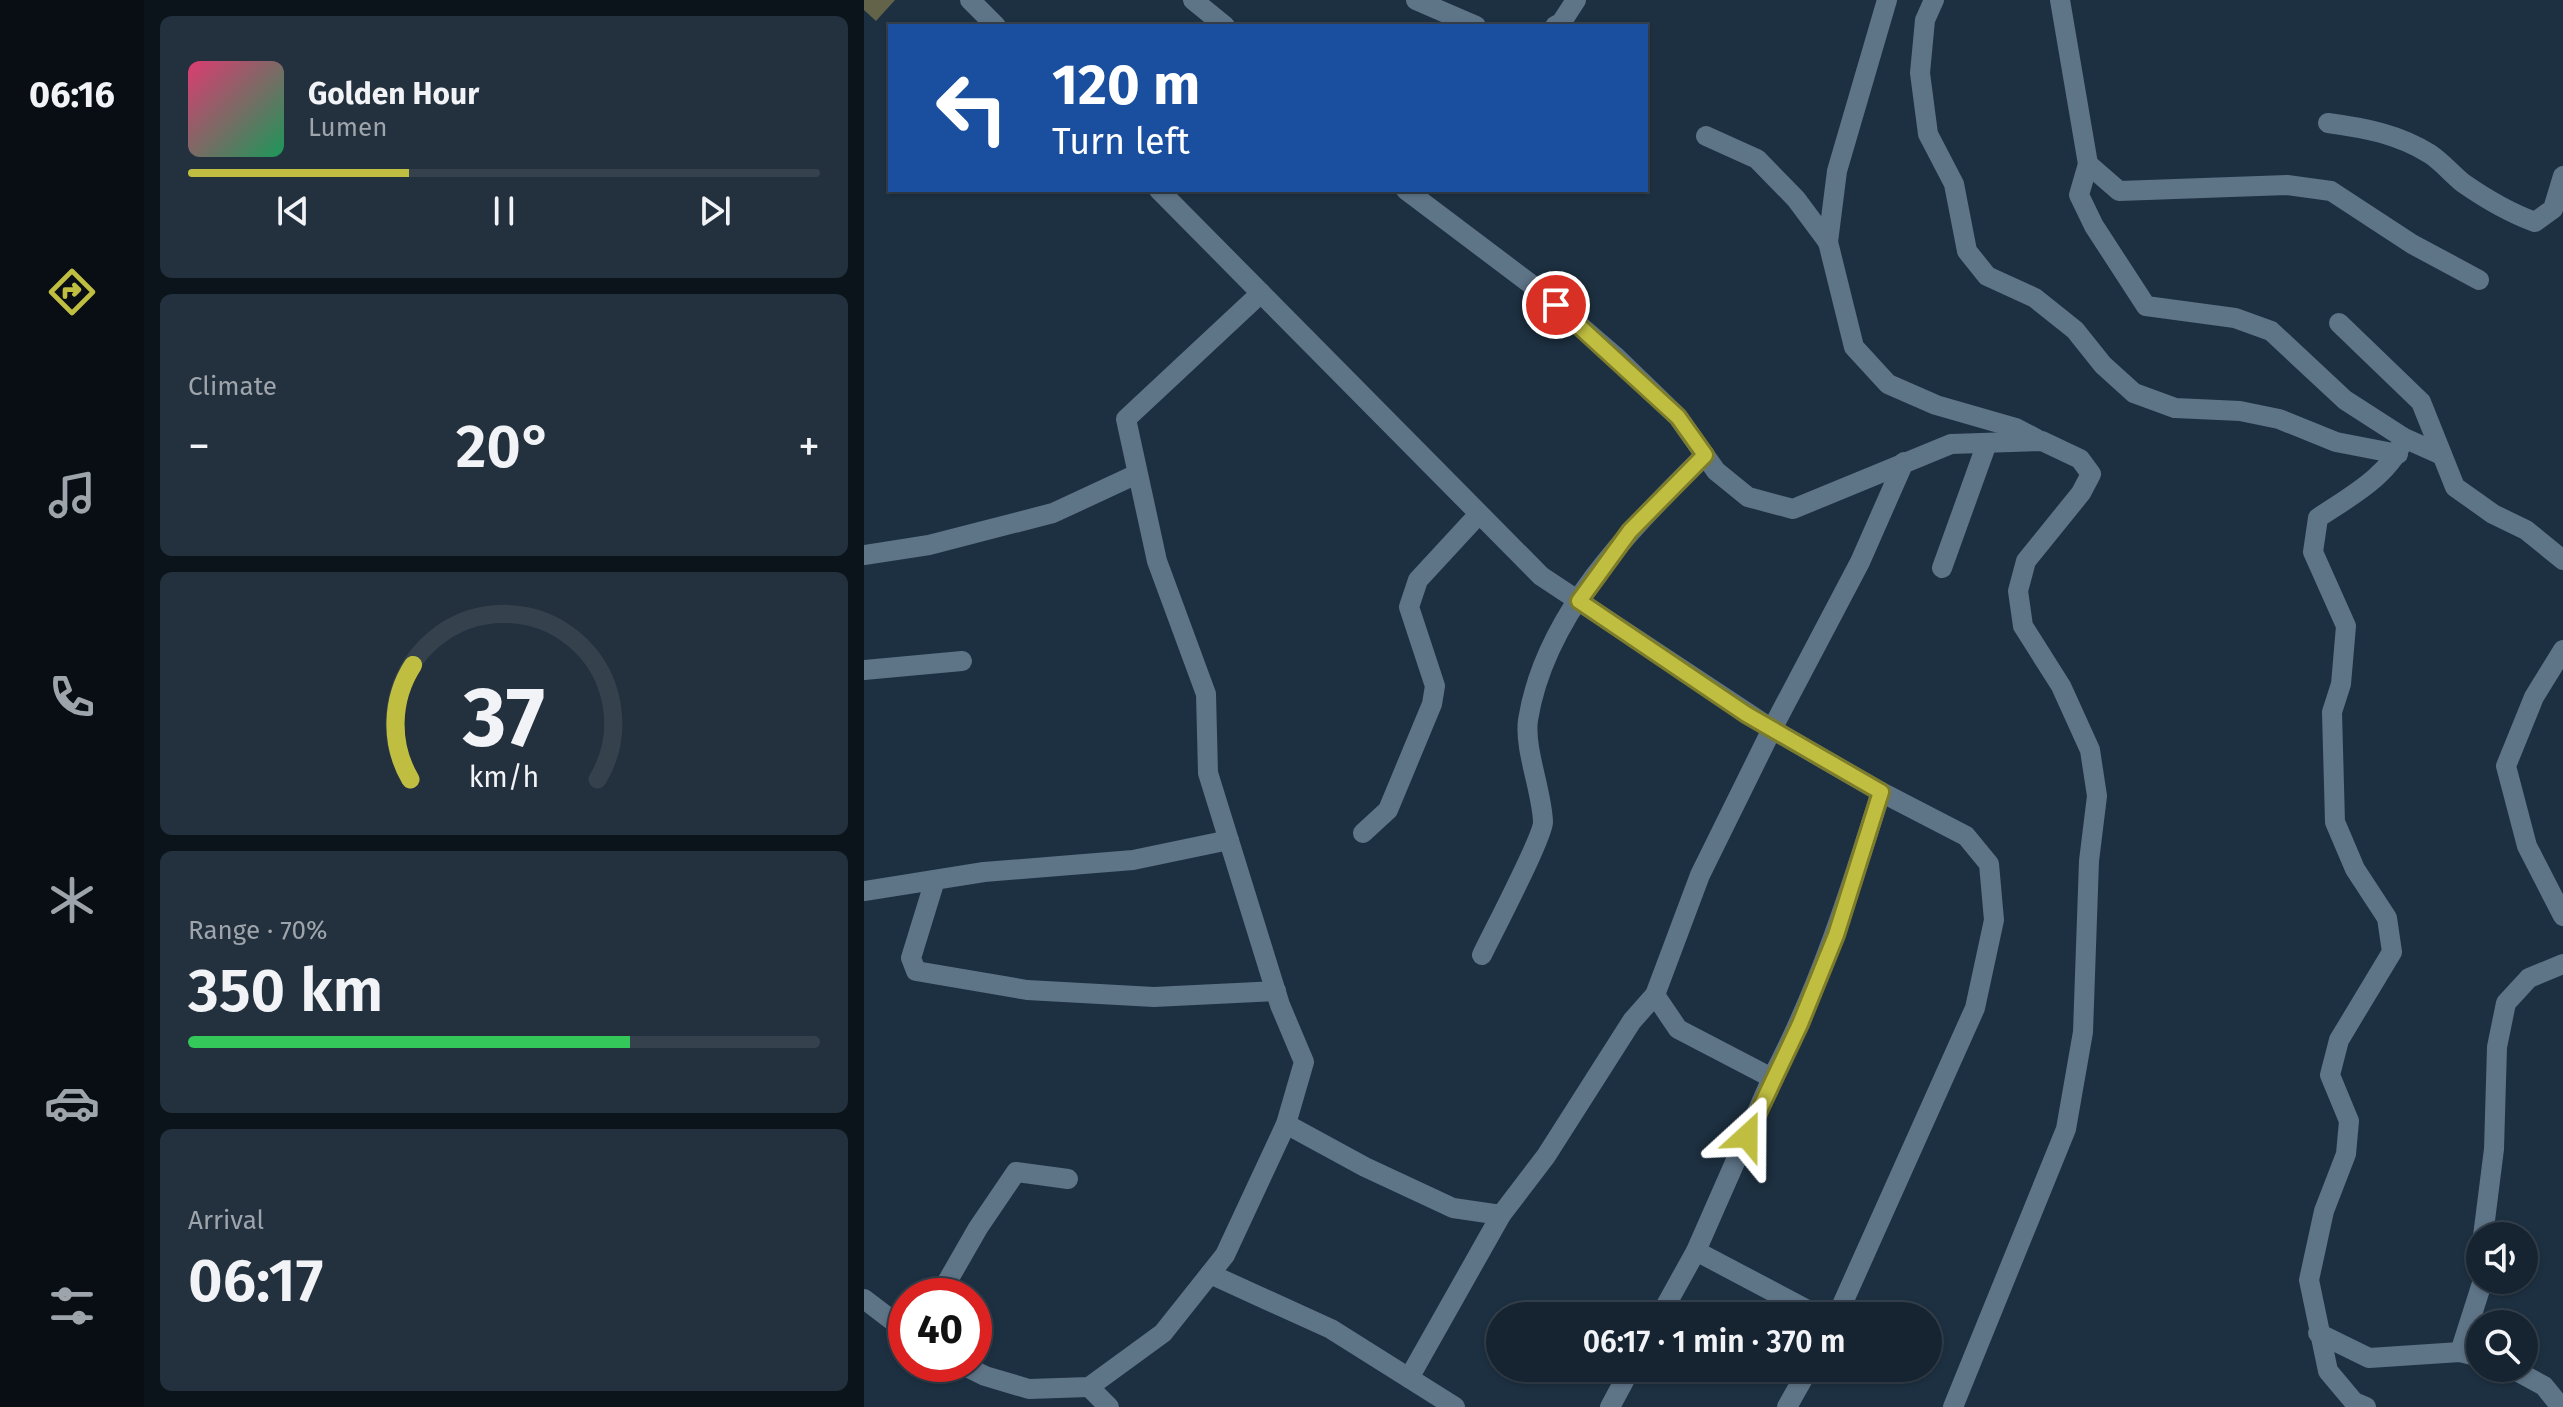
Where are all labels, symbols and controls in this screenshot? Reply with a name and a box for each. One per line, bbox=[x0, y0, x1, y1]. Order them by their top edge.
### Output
text: 120 m bbox=[1052, 52, 1200, 119]
icon: left bbox=[920, 56, 1024, 160]
text: 06:16 bbox=[29, 73, 115, 117]
text: Golden Hour bbox=[308, 76, 479, 112]
text: Lumen bbox=[308, 112, 387, 143]
text: Turn left bbox=[1052, 120, 1190, 164]
icon: previous bbox=[271, 189, 315, 233]
icon: pause bbox=[482, 189, 526, 233]
icon: next bbox=[693, 189, 737, 233]
icon: directions bbox=[44, 264, 100, 320]
pin bbox=[1522, 271, 1590, 339]
icon: arrive bbox=[1534, 283, 1578, 327]
text: Climate bbox=[188, 371, 277, 402]
text: 20° bbox=[456, 411, 552, 483]
text: − bbox=[188, 420, 210, 473]
text: + bbox=[798, 420, 820, 473]
icon: music bbox=[44, 467, 100, 523]
text: 37 bbox=[462, 667, 545, 767]
icon: phone bbox=[44, 669, 100, 725]
text: km/h bbox=[469, 760, 539, 795]
icon: climate bbox=[44, 872, 100, 928]
text: Range · 70% bbox=[188, 915, 327, 946]
text: 350 km bbox=[188, 955, 383, 1027]
icon: car bbox=[44, 1075, 100, 1131]
position arrow bbox=[1705, 1094, 1789, 1178]
text: Arrival bbox=[188, 1205, 264, 1236]
map controls bbox=[2466, 1222, 2538, 1382]
button: sound bbox=[2466, 1222, 2538, 1294]
text: 06:17 bbox=[188, 1245, 323, 1317]
icon: filters bbox=[44, 1278, 100, 1334]
speed limit sign: 40 bbox=[888, 1278, 992, 1382]
button: search bbox=[2466, 1310, 2538, 1382]
text: 06:17 · 1 min · 370 m bbox=[1583, 1324, 1845, 1360]

